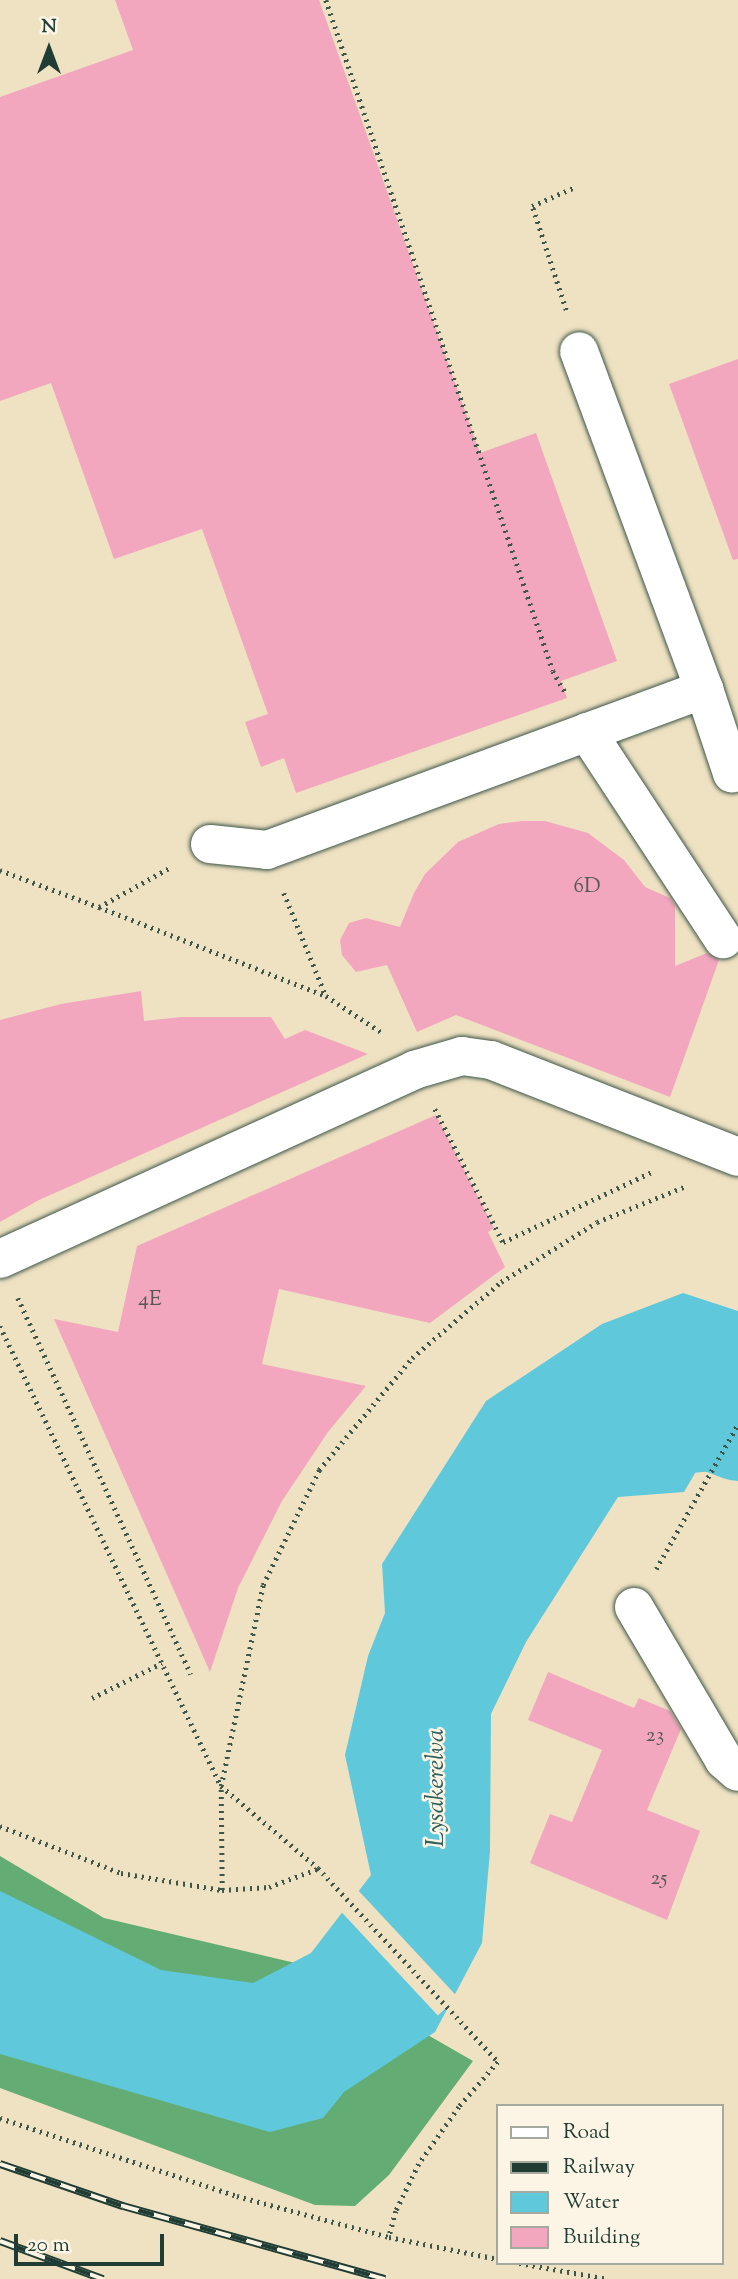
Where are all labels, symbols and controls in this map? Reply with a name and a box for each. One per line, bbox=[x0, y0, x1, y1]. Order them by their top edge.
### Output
north arrow bbox=[14, 14, 84, 84]
text: N bbox=[41, 14, 57, 41]
house number: 6D bbox=[573, 874, 601, 900]
house number: 4E bbox=[138, 1287, 162, 1313]
house number: 23 bbox=[646, 1723, 664, 1749]
water label: Lysakerelva bbox=[421, 1729, 453, 1847]
house number: 25 bbox=[650, 1866, 668, 1892]
legend bbox=[496, 2104, 724, 2265]
text: Road bbox=[563, 2118, 610, 2148]
text: Railway bbox=[563, 2153, 635, 2183]
text: Water bbox=[563, 2188, 619, 2218]
scale bar bbox=[18, 2220, 168, 2264]
text: Building bbox=[563, 2223, 640, 2253]
text: 20 m bbox=[27, 2231, 70, 2261]

